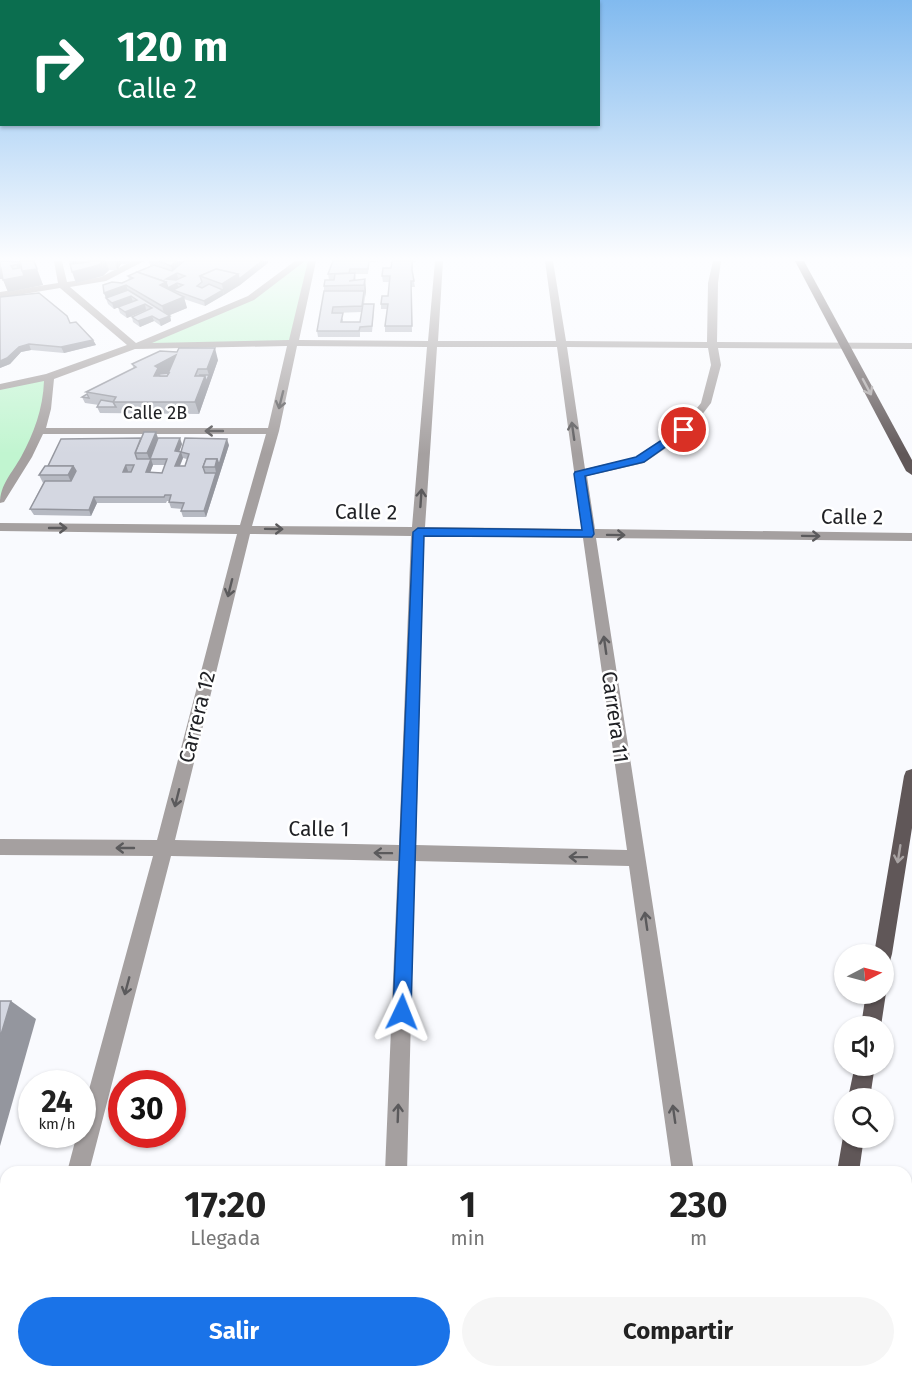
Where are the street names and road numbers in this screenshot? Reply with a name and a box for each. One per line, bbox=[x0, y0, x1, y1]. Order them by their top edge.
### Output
street label: Calle 2B bbox=[123, 402, 187, 424]
street label: Calle 2 bbox=[335, 498, 397, 526]
street label: Calle 2 bbox=[821, 503, 883, 531]
street label: Carrera 12 bbox=[173, 668, 221, 766]
street label: Carrera 11 bbox=[596, 670, 634, 764]
street label: Calle 1 bbox=[288, 815, 350, 843]

